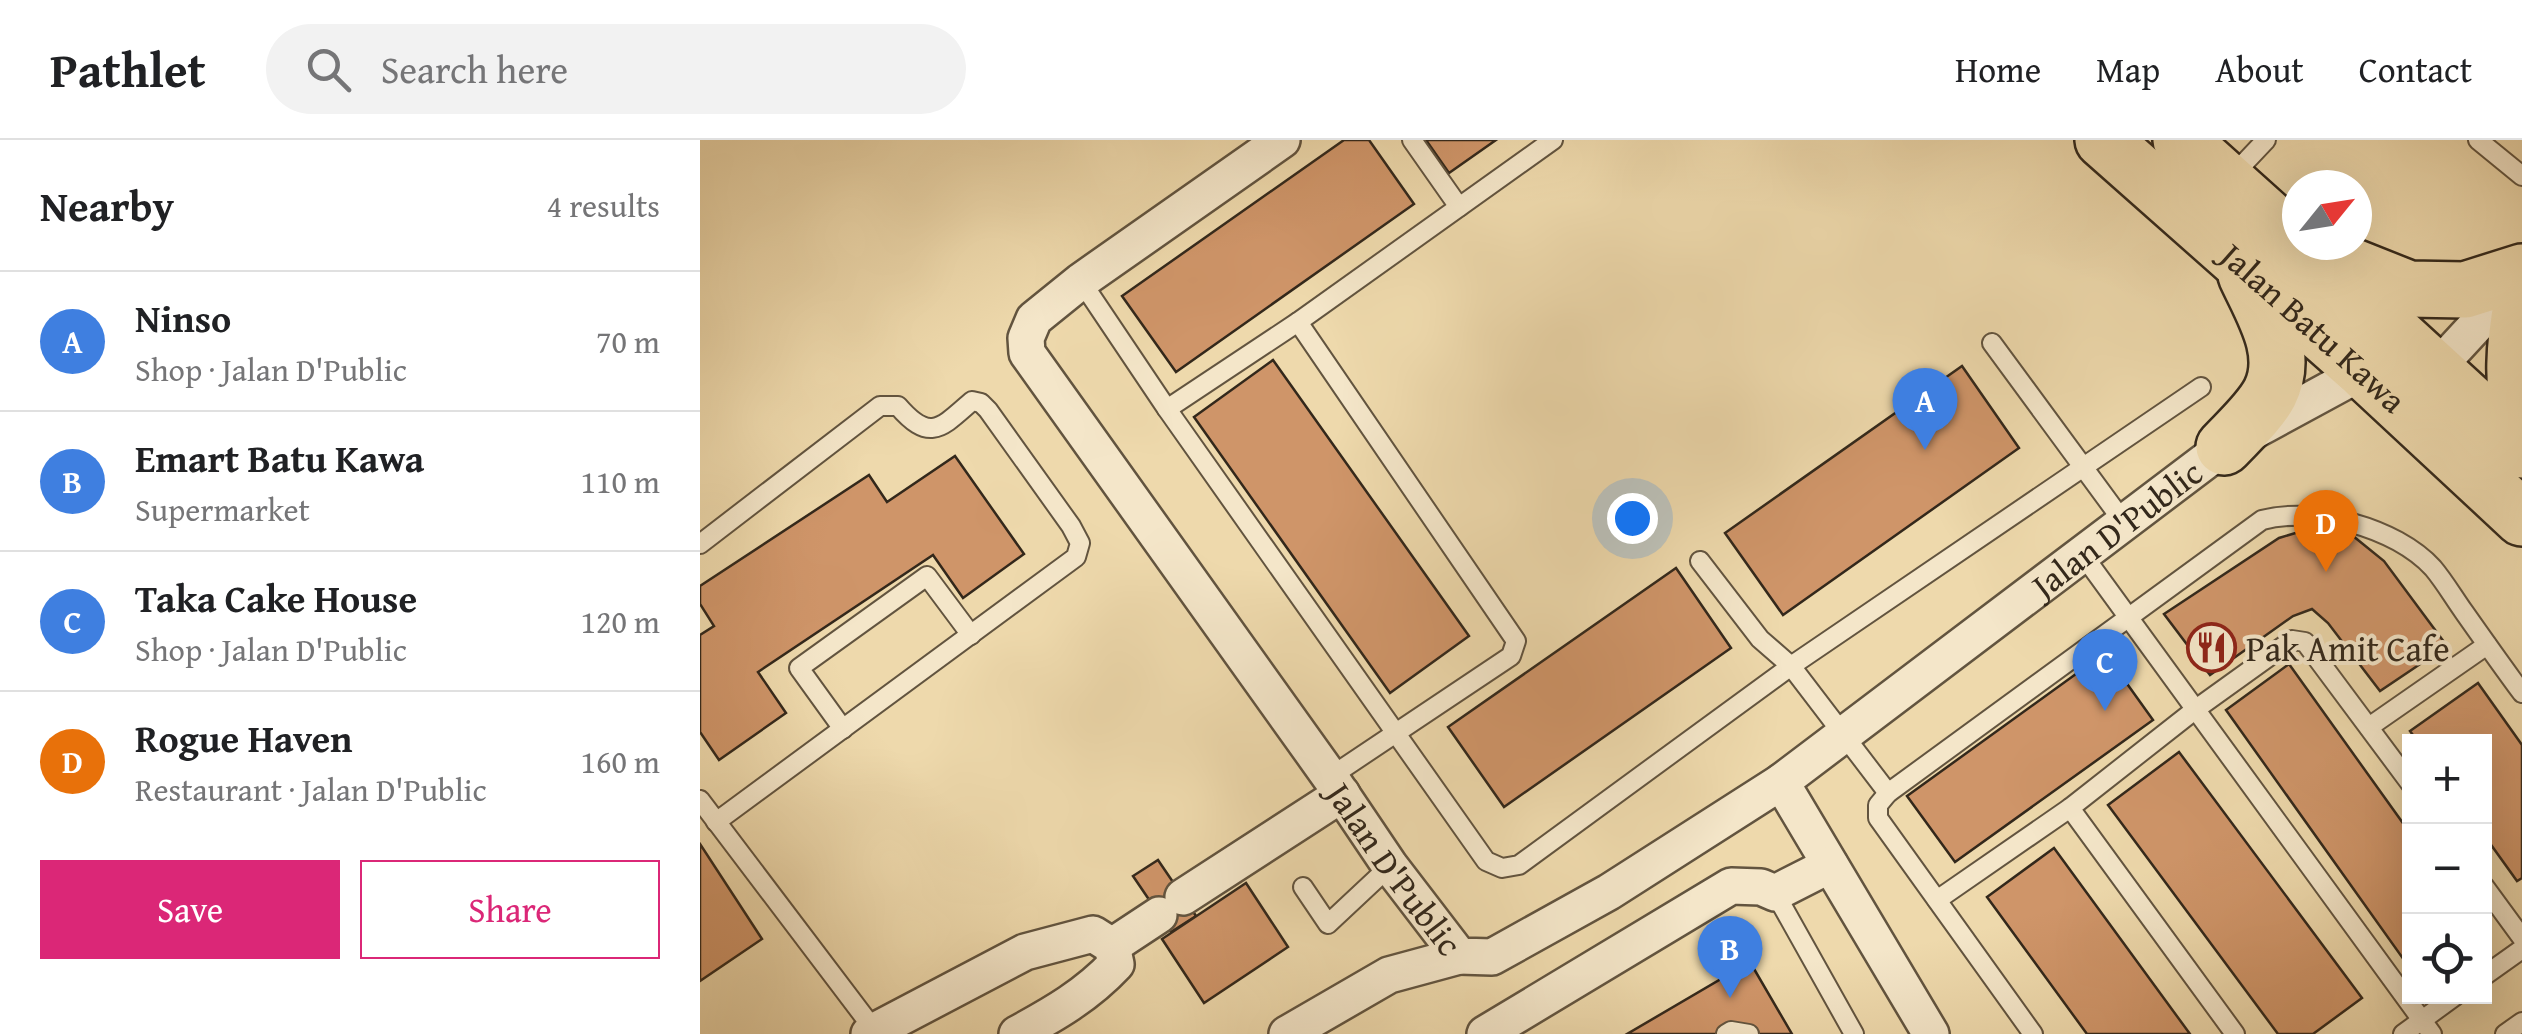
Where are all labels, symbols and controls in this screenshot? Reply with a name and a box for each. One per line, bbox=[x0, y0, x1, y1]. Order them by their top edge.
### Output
search box bbox=[266, 24, 966, 114]
text: Pathlet bbox=[50, 34, 206, 105]
text: Search here bbox=[381, 41, 568, 97]
icon: search bbox=[301, 42, 356, 97]
text: Home bbox=[1955, 44, 2041, 95]
text: Map bbox=[2096, 44, 2160, 95]
text: About bbox=[2215, 44, 2304, 95]
text: Contact bbox=[2359, 44, 2472, 95]
north arrow bbox=[2282, 170, 2372, 260]
text: Nearby bbox=[40, 175, 174, 236]
text: 4 results bbox=[547, 182, 660, 229]
street label: Jalan Batu Kawa bbox=[2207, 227, 2419, 424]
text: Ninso bbox=[135, 290, 231, 346]
text: A bbox=[62, 318, 83, 365]
text: 70 m bbox=[596, 318, 660, 365]
text: Shop · Jalan D'Public bbox=[135, 346, 407, 393]
pin: A bbox=[1892, 368, 1958, 450]
text: Emart Batu Kawa bbox=[135, 430, 424, 486]
street label: Jalan D'Public bbox=[2017, 447, 2213, 612]
text: B bbox=[63, 458, 82, 505]
text: 110 m bbox=[581, 458, 660, 505]
text: Supermarket bbox=[135, 486, 310, 533]
pin: D bbox=[2294, 490, 2358, 572]
your location bbox=[1607, 493, 1658, 544]
text: Taka Cake House bbox=[135, 570, 417, 626]
text: C bbox=[63, 598, 82, 645]
text: 120 m bbox=[581, 598, 660, 645]
restaurant icon: Pak Amit Cafe bbox=[2185, 622, 2237, 674]
place label: Pak Amit Cafe bbox=[2246, 623, 2450, 674]
text: Shop · Jalan D'Public bbox=[135, 626, 407, 673]
pin: C bbox=[2072, 628, 2138, 711]
text: Rogue Haven bbox=[135, 710, 353, 766]
map controls bbox=[2402, 734, 2492, 1004]
button: + bbox=[2402, 734, 2492, 824]
text: D bbox=[62, 738, 83, 785]
text: 160 m bbox=[581, 738, 660, 785]
text: Restaurant · Jalan D'Public bbox=[135, 766, 487, 813]
street label: Jalan D'Public bbox=[1313, 768, 1475, 966]
button: − bbox=[2402, 824, 2492, 914]
button: Save bbox=[40, 860, 340, 959]
button: Share bbox=[360, 860, 660, 959]
button: locate bbox=[2402, 914, 2492, 1004]
pin: B bbox=[1698, 916, 1762, 998]

